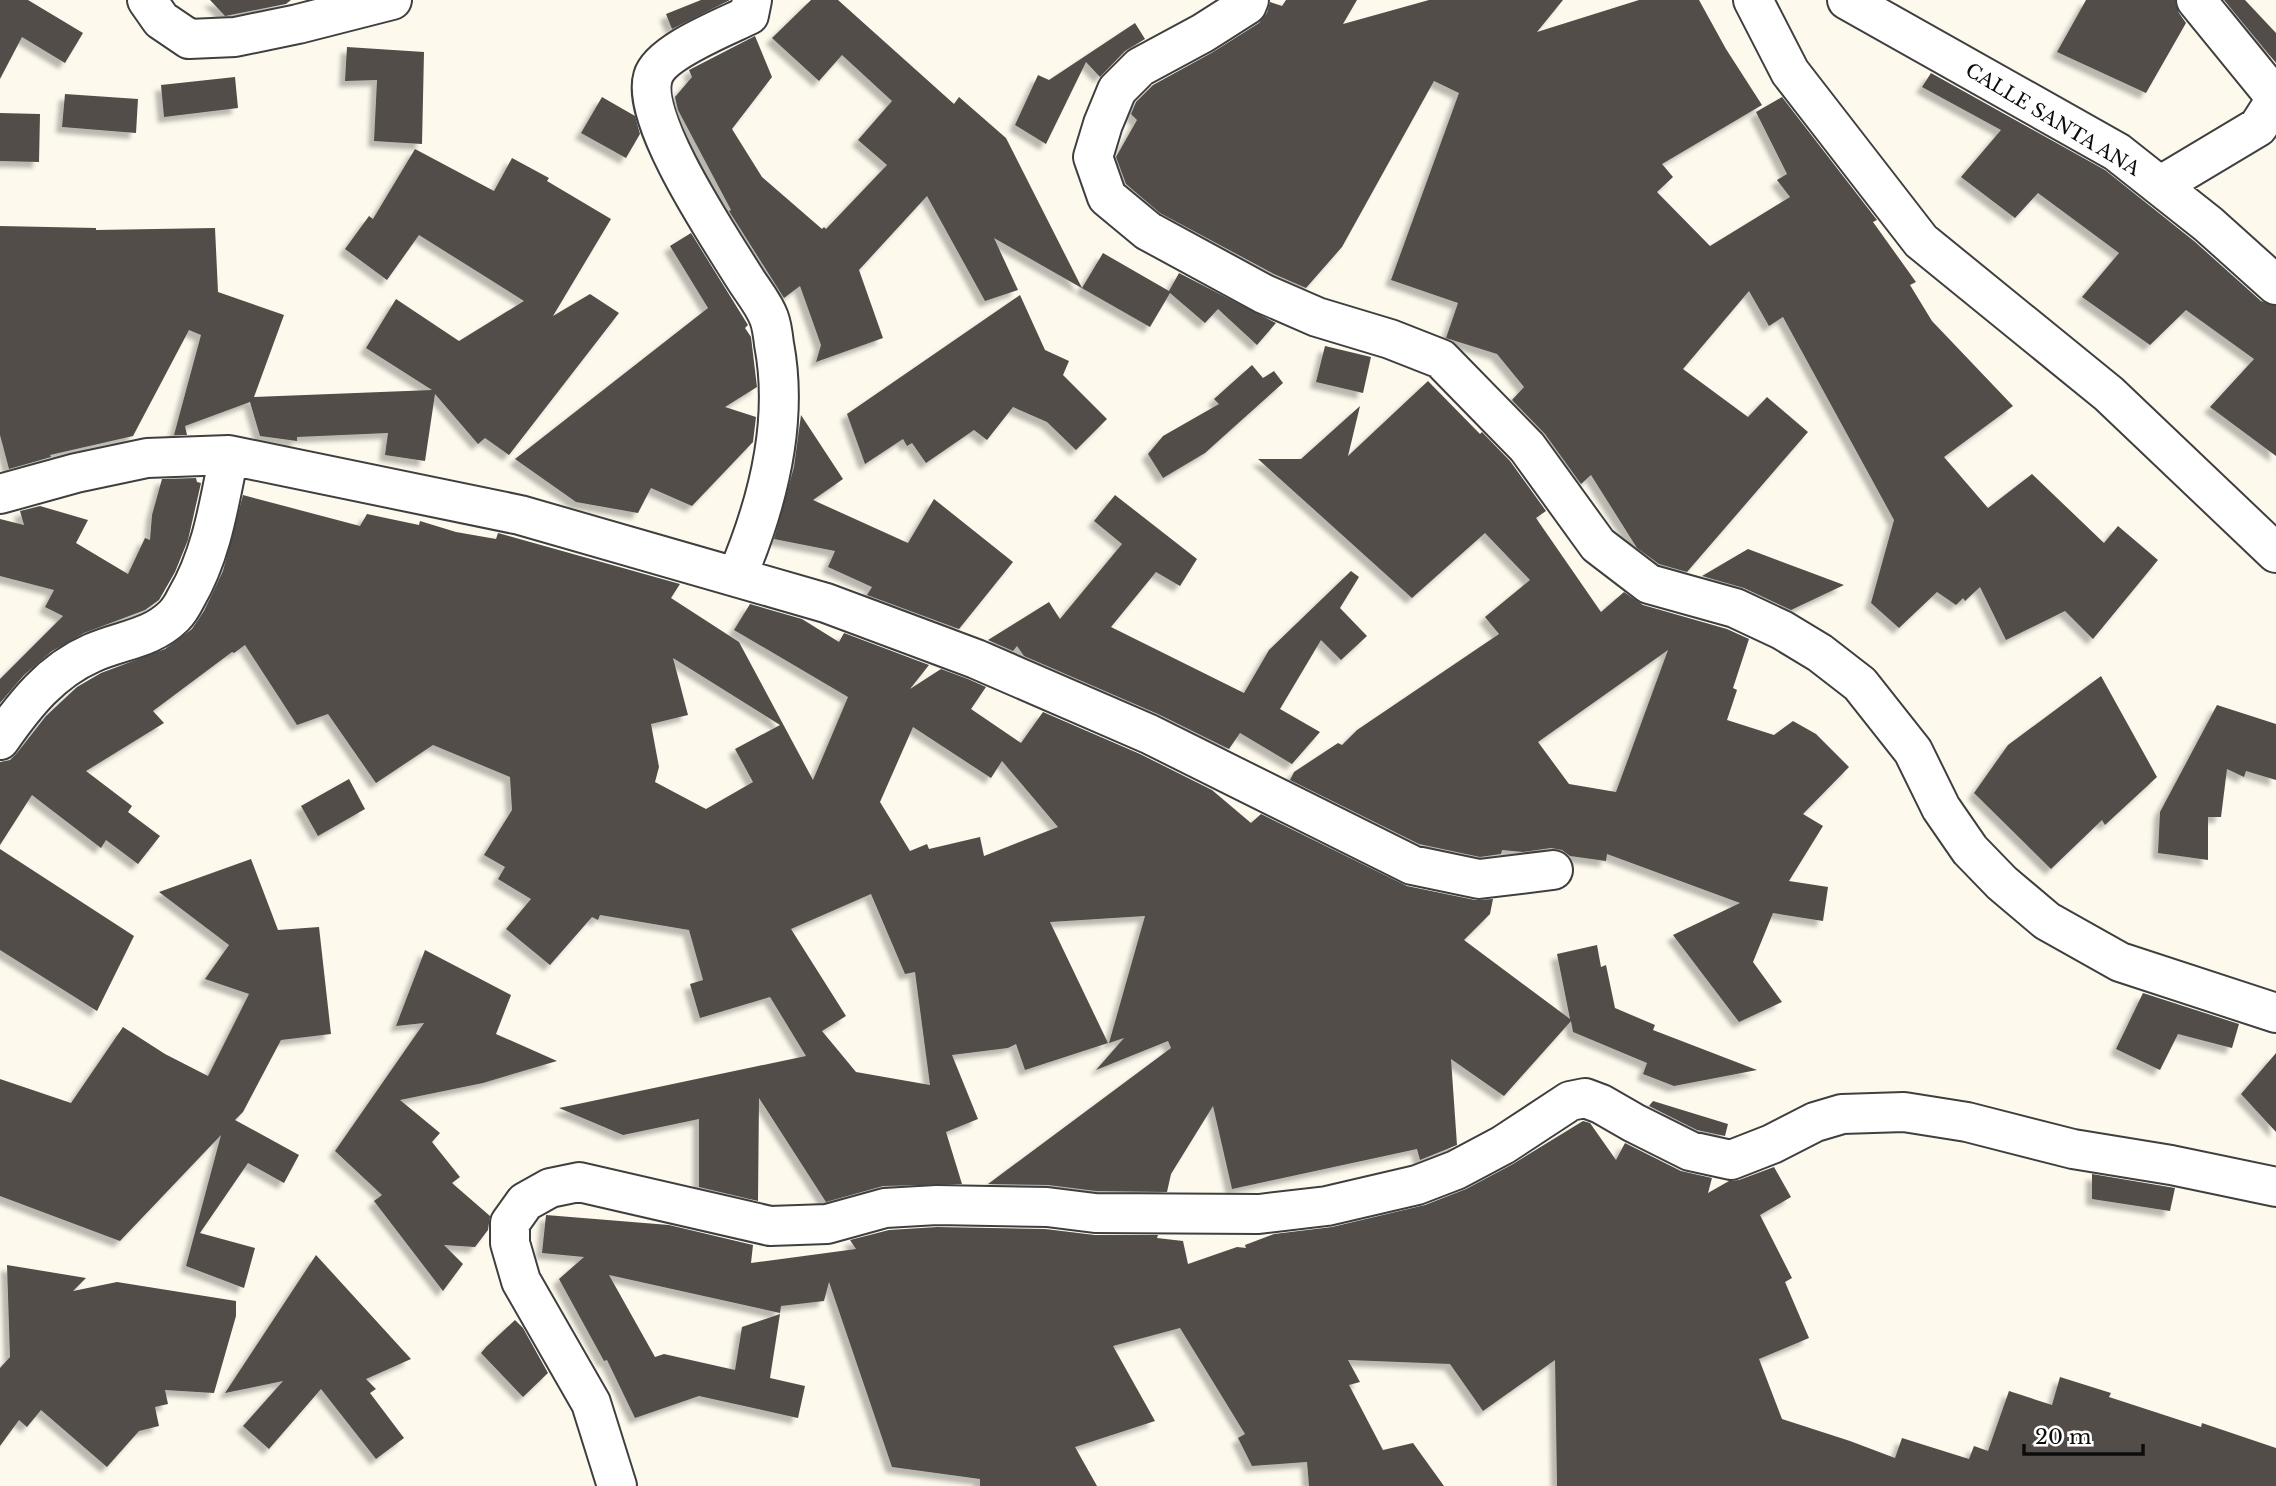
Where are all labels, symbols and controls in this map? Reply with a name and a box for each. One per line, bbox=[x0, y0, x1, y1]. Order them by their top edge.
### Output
street label: CALLE SANTA ANA bbox=[1961, 58, 2144, 181]
scale bar bbox=[2024, 1412, 2143, 1456]
text: 20 m bbox=[2035, 1424, 2092, 1450]

